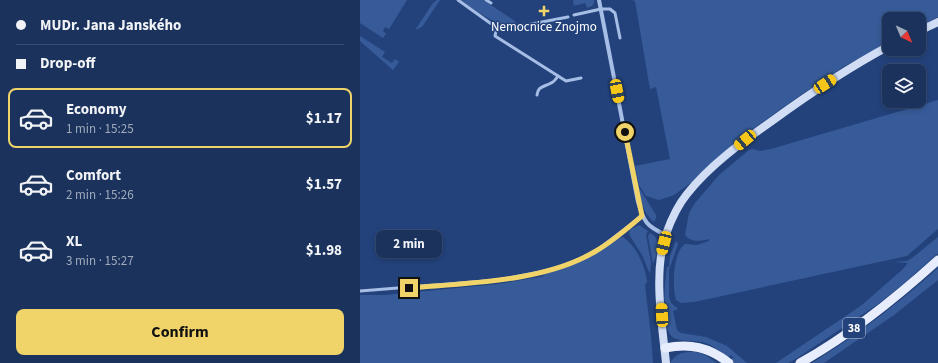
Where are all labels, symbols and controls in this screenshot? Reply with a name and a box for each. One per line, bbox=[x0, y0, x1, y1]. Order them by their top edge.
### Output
marker: Nemocnice Znojmo bbox=[538, 5, 550, 17]
north arrow bbox=[882, 12, 926, 56]
map controls bbox=[882, 12, 926, 108]
text: MUDr. Jana Janského bbox=[40, 15, 181, 36]
place label: Nemocnice Znojmo bbox=[491, 18, 597, 36]
text: Drop-off bbox=[40, 53, 95, 74]
button: layers bbox=[882, 64, 926, 108]
car bbox=[812, 72, 838, 96]
car bbox=[609, 78, 625, 104]
text: Economy bbox=[66, 99, 127, 120]
icon: car bbox=[18, 100, 54, 136]
text: $1.17 bbox=[306, 108, 342, 129]
text: 1 min · 15:25 bbox=[66, 120, 134, 138]
route start bbox=[616, 123, 634, 141]
car bbox=[732, 128, 758, 152]
text: Comfort bbox=[66, 165, 121, 186]
icon: car bbox=[18, 166, 54, 202]
text: $1.57 bbox=[306, 174, 342, 195]
text: 2 min · 15:26 bbox=[66, 186, 134, 204]
callout: 2 min bbox=[376, 230, 442, 258]
car bbox=[655, 230, 673, 256]
text: XL bbox=[66, 231, 82, 252]
icon: car bbox=[18, 232, 54, 268]
text: 2 min bbox=[393, 235, 425, 253]
text: $1.98 bbox=[306, 240, 342, 261]
text: 3 min · 15:27 bbox=[66, 252, 134, 270]
route end bbox=[400, 279, 418, 297]
car bbox=[655, 303, 669, 327]
button: Confirm bbox=[16, 309, 344, 355]
road number: 38 bbox=[843, 318, 865, 338]

